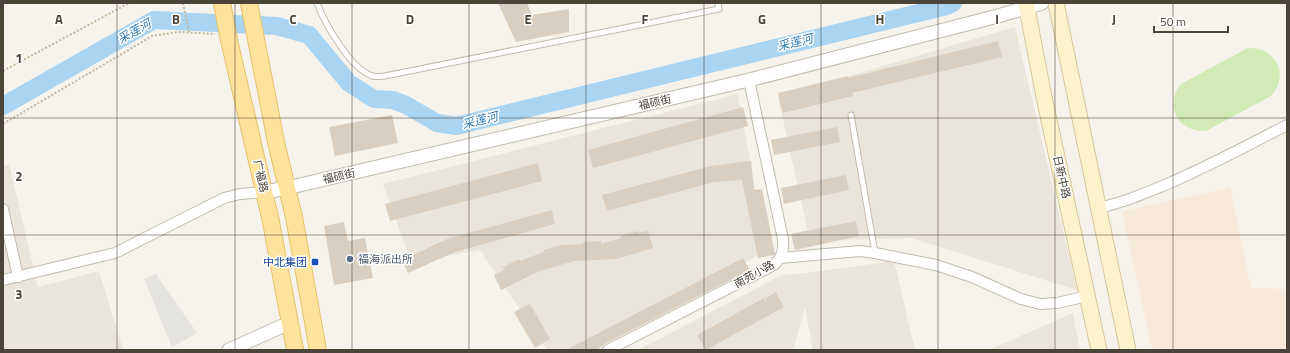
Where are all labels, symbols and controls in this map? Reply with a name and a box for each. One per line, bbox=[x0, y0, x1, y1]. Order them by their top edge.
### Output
scale bar bbox=[1154, 8, 1228, 34]
text: A bbox=[55, 9, 63, 29]
text: B bbox=[172, 9, 180, 29]
text: C bbox=[289, 9, 297, 29]
text: D bbox=[406, 9, 414, 29]
text: E bbox=[524, 9, 532, 29]
text: F bbox=[642, 9, 649, 29]
text: G bbox=[758, 9, 766, 29]
text: H bbox=[876, 9, 884, 29]
text: I bbox=[995, 9, 999, 29]
text: J bbox=[1112, 9, 1116, 29]
text: 50 m bbox=[1160, 12, 1186, 31]
water label: 采莲河 bbox=[114, 13, 156, 48]
water label: 采莲河 bbox=[775, 28, 817, 56]
text: 1 bbox=[15, 48, 23, 68]
street label: 福硕街 bbox=[637, 90, 673, 114]
water label: 采莲河 bbox=[460, 106, 502, 134]
street label: 日新中路 bbox=[1049, 154, 1075, 200]
street label: 广福路 bbox=[249, 158, 273, 194]
street label: 福硕街 bbox=[321, 164, 357, 188]
text: 2 bbox=[15, 166, 23, 186]
place label: 福海派出所 bbox=[358, 251, 413, 267]
place label: 中北集团 bbox=[263, 254, 307, 270]
marker: 福海派出所 bbox=[345, 254, 355, 264]
street label: 南苑小路 bbox=[731, 256, 777, 292]
marker: 中北集团 bbox=[310, 257, 320, 267]
text: 3 bbox=[15, 284, 23, 304]

